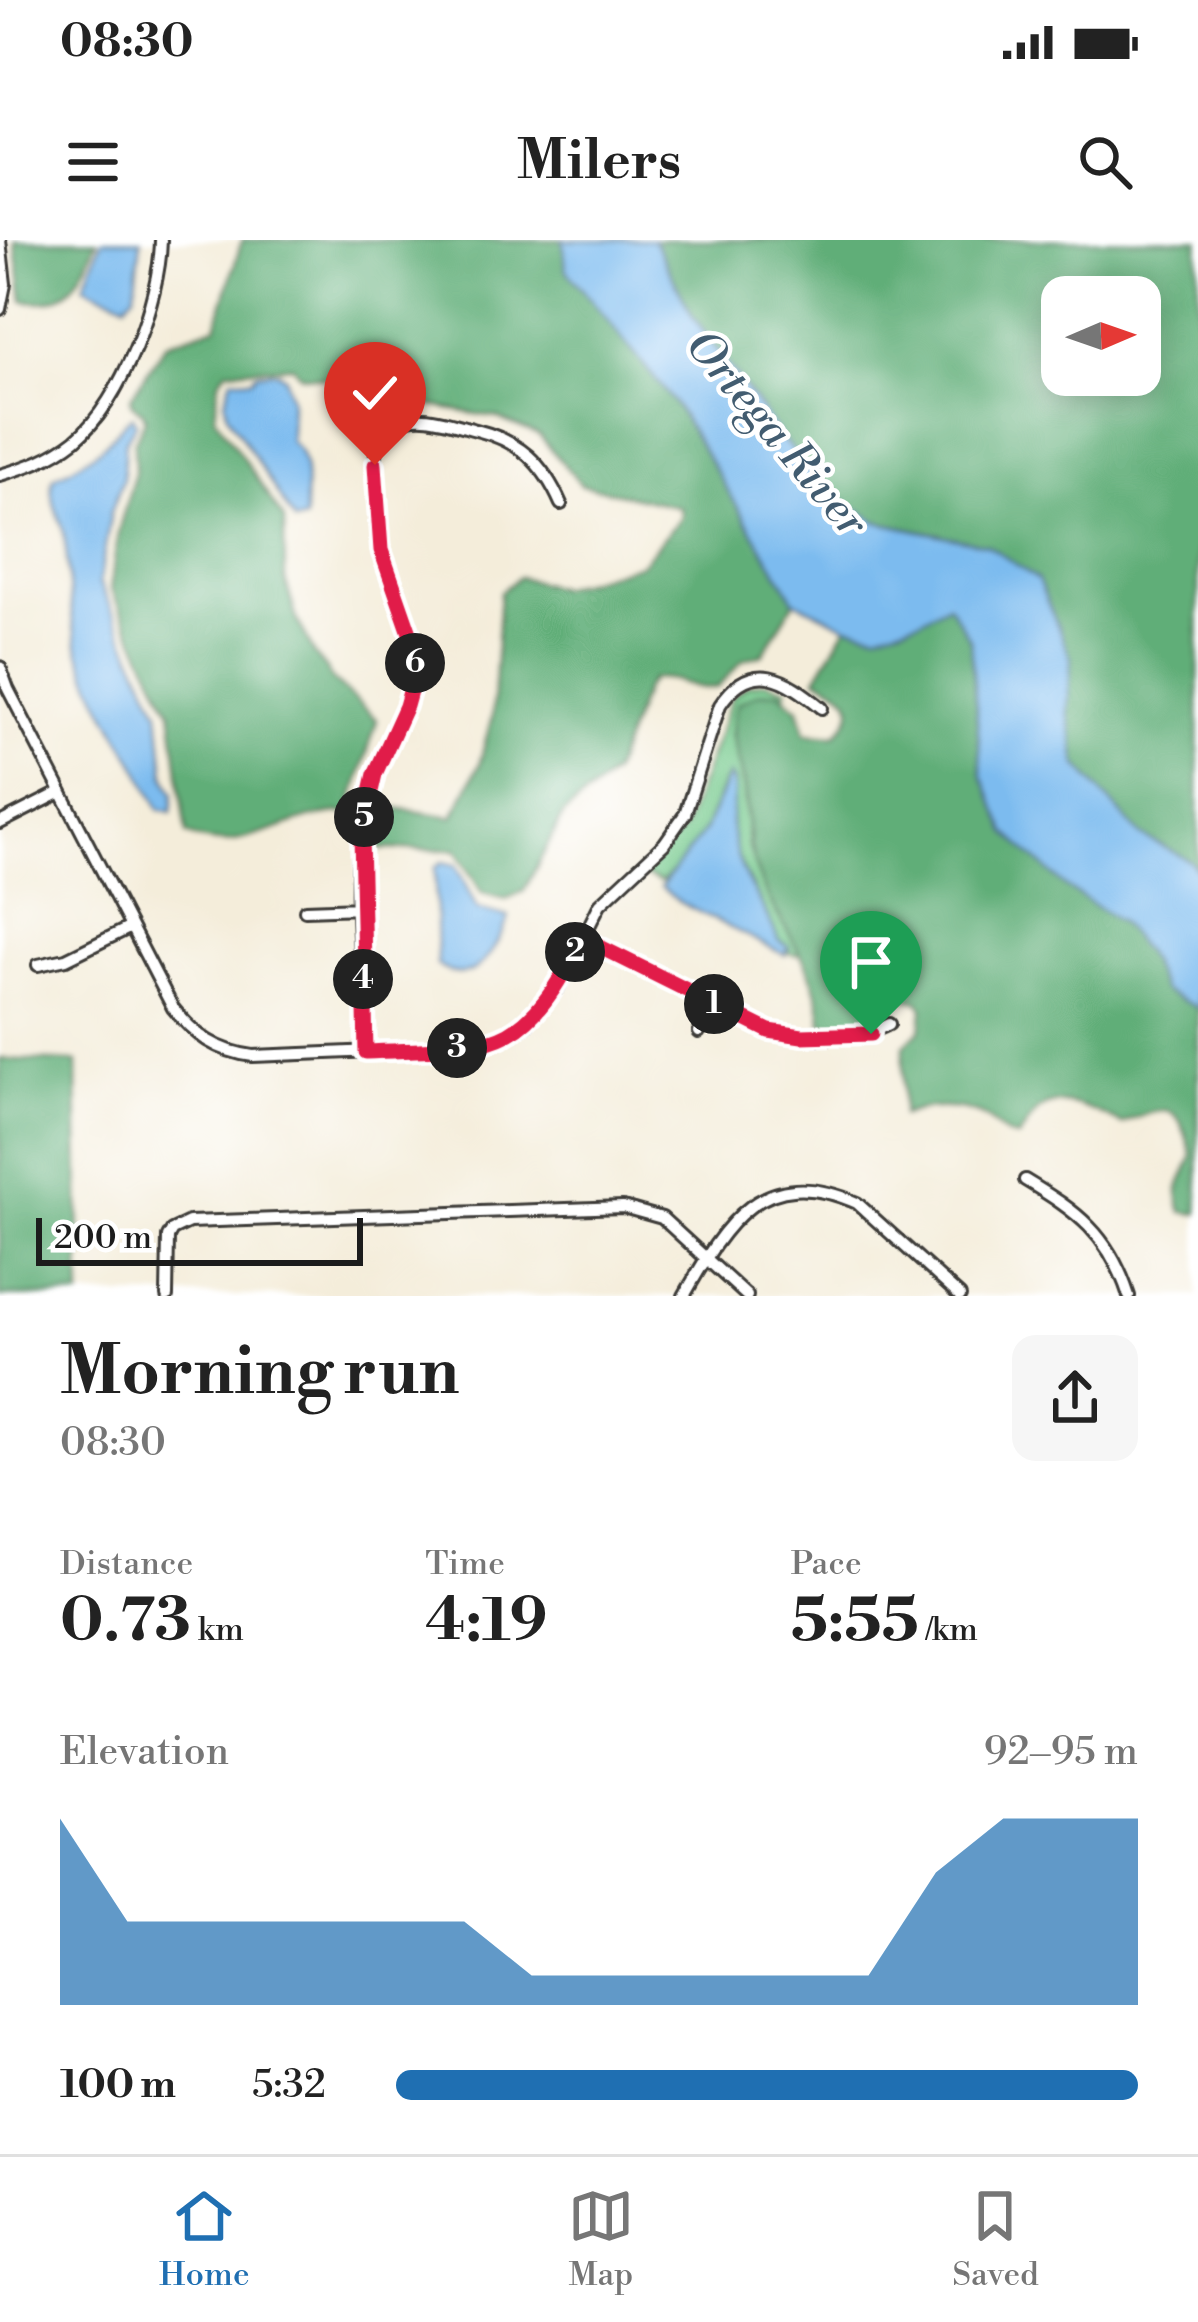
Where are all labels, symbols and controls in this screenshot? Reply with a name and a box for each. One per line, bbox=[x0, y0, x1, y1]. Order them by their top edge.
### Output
text: 08:30 bbox=[60, 14, 194, 71]
text: Milers bbox=[517, 128, 681, 196]
icon: menu bbox=[60, 129, 126, 195]
icon: search bbox=[1072, 129, 1138, 195]
north arrow bbox=[1041, 276, 1161, 396]
map controls bbox=[1041, 276, 1161, 396]
water label: Ortega River bbox=[673, 318, 880, 550]
pin bbox=[324, 342, 426, 465]
icon: check bbox=[342, 360, 408, 426]
pin: 6 bbox=[385, 633, 445, 693]
text: 6 bbox=[405, 642, 425, 683]
pin: 5 bbox=[334, 787, 394, 847]
text: 5 bbox=[354, 796, 374, 837]
pin bbox=[820, 911, 922, 1034]
pin: 2 bbox=[545, 922, 605, 982]
icon: arrive bbox=[838, 929, 904, 995]
text: 2 bbox=[565, 931, 585, 972]
pin: 4 bbox=[333, 949, 393, 1009]
text: 4 bbox=[352, 958, 374, 999]
pin: 1 bbox=[684, 974, 744, 1034]
text: 1 bbox=[706, 983, 722, 1024]
pin: 3 bbox=[427, 1018, 487, 1078]
text: 3 bbox=[447, 1027, 467, 1068]
scale bar bbox=[36, 1212, 363, 1265]
text: 200 m bbox=[54, 1218, 152, 1259]
text: Morning run bbox=[60, 1332, 459, 1415]
button: share bbox=[1012, 1335, 1138, 1461]
text: 08:30 bbox=[60, 1419, 166, 1468]
text: Distance bbox=[60, 1544, 193, 1585]
text: Time bbox=[425, 1544, 505, 1585]
text: Pace bbox=[791, 1544, 862, 1585]
text: 0.73 bbox=[60, 1585, 191, 1660]
text: 4:19 bbox=[425, 1585, 548, 1660]
text: 5:55 bbox=[791, 1585, 919, 1660]
text: km bbox=[191, 1610, 244, 1651]
text: /km bbox=[919, 1610, 978, 1651]
text: Elevation bbox=[60, 1728, 229, 1777]
text: 92–95 m bbox=[984, 1728, 1138, 1777]
text: 100 m bbox=[60, 2061, 176, 2110]
text: 5:32 bbox=[252, 2061, 326, 2110]
tab: Home bbox=[159, 2183, 250, 2296]
tab: Map bbox=[568, 2183, 634, 2296]
tab: Saved bbox=[952, 2183, 1039, 2296]

